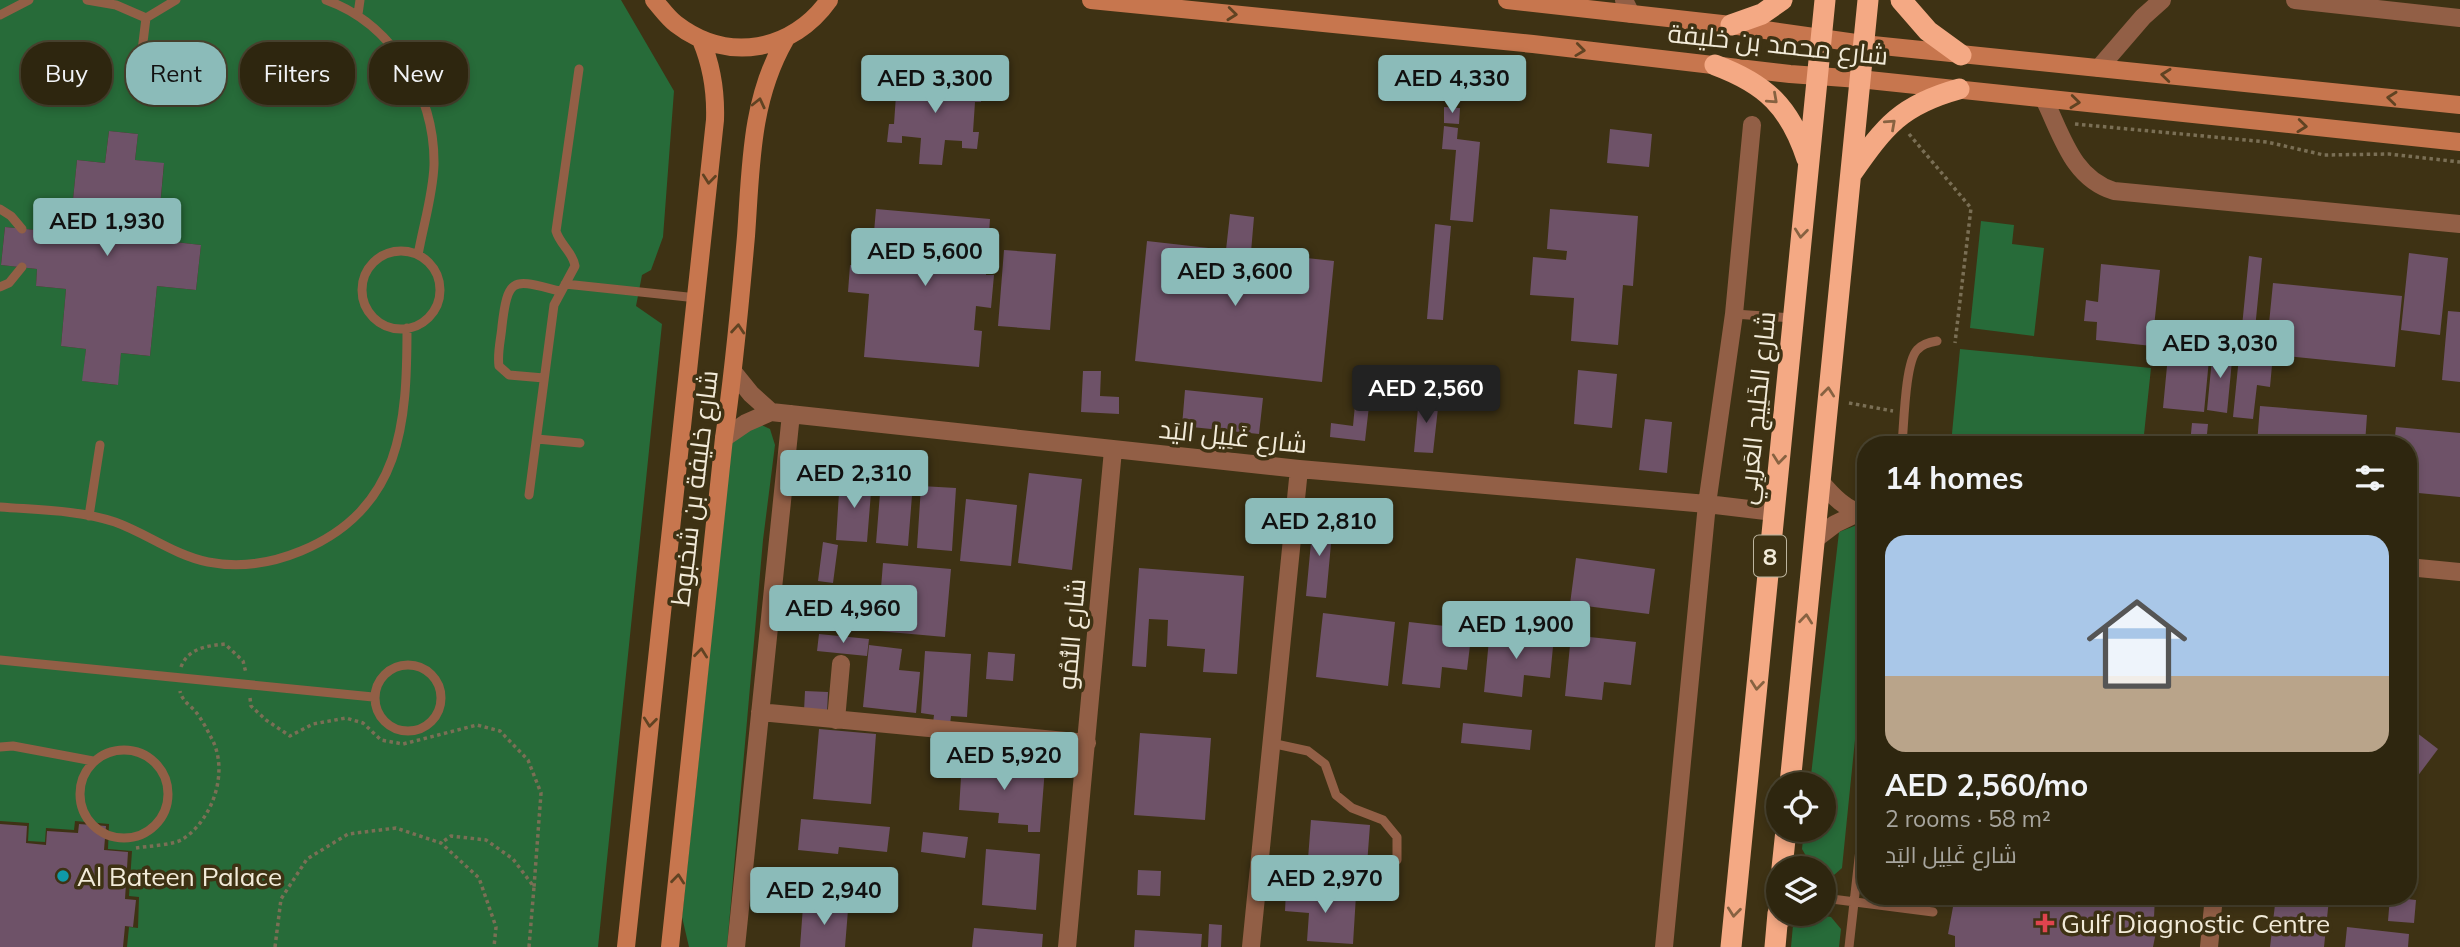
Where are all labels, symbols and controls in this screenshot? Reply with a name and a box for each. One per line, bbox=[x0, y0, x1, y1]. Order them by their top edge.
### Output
one-way arrow bbox=[1227, 6, 1238, 21]
street label: شارع محمد بن خليفة bbox=[1666, 16, 1890, 73]
chip: Buy bbox=[21, 42, 112, 105]
chip: Rent bbox=[126, 42, 226, 105]
chip: Filters bbox=[240, 42, 355, 105]
chip: New bbox=[369, 42, 468, 105]
one-way arrow bbox=[1574, 42, 1586, 57]
pin: AED 3,300 bbox=[855, 55, 1015, 115]
pin: AED 4,330 bbox=[1372, 55, 1532, 115]
text: AED 3,300 bbox=[877, 63, 993, 92]
text: AED 4,330 bbox=[1394, 63, 1510, 92]
one-way arrow bbox=[2160, 68, 2171, 83]
one-way arrow bbox=[1765, 91, 1778, 104]
one-way arrow bbox=[2386, 91, 2397, 106]
one-way arrow bbox=[2070, 94, 2081, 109]
one-way arrow bbox=[751, 97, 765, 109]
one-way arrow bbox=[2296, 118, 2307, 133]
one-way arrow bbox=[1882, 120, 1895, 132]
one-way arrow bbox=[702, 174, 717, 185]
pin: AED 1,930 bbox=[27, 198, 187, 258]
text: AED 1,930 bbox=[49, 206, 165, 235]
one-way arrow bbox=[1794, 227, 1809, 238]
pin: AED 5,600 bbox=[845, 229, 1005, 288]
text: AED 5,600 bbox=[867, 236, 983, 265]
pin: AED 3,600 bbox=[1155, 248, 1315, 308]
text: AED 3,600 bbox=[1177, 256, 1293, 285]
street label: شارع الخَلِيج العَربِي bbox=[1729, 310, 1788, 507]
pin: AED 3,030 bbox=[2140, 320, 2300, 380]
one-way arrow bbox=[730, 324, 745, 335]
text: AED 3,030 bbox=[2162, 328, 2278, 357]
pin: AED 2,560 bbox=[1346, 366, 1506, 425]
street label: شارع خليفة بن شخبوط bbox=[663, 368, 726, 608]
text: AED 2,560 bbox=[1368, 373, 1484, 402]
one-way arrow bbox=[1821, 386, 1836, 398]
street label: شارع غَلِيل اليَد bbox=[1157, 412, 1309, 461]
pin: AED 2,310 bbox=[774, 450, 934, 510]
one-way arrow bbox=[1772, 454, 1787, 465]
text: AED 2,310 bbox=[796, 458, 912, 487]
text: 14 homes bbox=[1885, 459, 2024, 497]
icon: filters bbox=[2351, 459, 2389, 497]
pin: AED 2,810 bbox=[1239, 498, 1399, 558]
text: AED 2,810 bbox=[1261, 506, 1377, 535]
road number: 8 bbox=[1754, 536, 1786, 576]
street label: شارع النُّمُو bbox=[1050, 577, 1093, 691]
icon: home bbox=[2074, 581, 2200, 707]
pin: AED 4,960 bbox=[763, 586, 923, 645]
text: AED 4,960 bbox=[785, 593, 901, 622]
pin: AED 1,900 bbox=[1436, 602, 1596, 661]
text: AED 1,900 bbox=[1458, 609, 1574, 638]
one-way arrow bbox=[1799, 613, 1814, 624]
one-way arrow bbox=[694, 647, 709, 659]
one-way arrow bbox=[1750, 680, 1765, 691]
one-way arrow bbox=[643, 716, 658, 727]
pin: AED 5,920 bbox=[924, 732, 1084, 792]
text: AED 5,920 bbox=[946, 740, 1062, 769]
text: AED 2,560/mo bbox=[1885, 766, 2088, 804]
map controls bbox=[1766, 772, 1836, 926]
button: locate bbox=[1766, 772, 1836, 842]
text: 2 rooms · 58 m² bbox=[1885, 804, 2051, 833]
text: شارع غَلِيل اليَد bbox=[1885, 840, 2017, 869]
pin: AED 2,970 bbox=[1245, 856, 1405, 915]
button: layers bbox=[1766, 856, 1836, 926]
place label: Al Bateen Palace bbox=[77, 860, 282, 893]
text: AED 2,970 bbox=[1267, 863, 1383, 892]
pin: AED 2,940 bbox=[744, 867, 904, 927]
marker: Al Bateen Palace bbox=[55, 868, 71, 884]
one-way arrow bbox=[670, 873, 685, 885]
text: AED 2,940 bbox=[766, 875, 882, 904]
one-way arrow bbox=[1727, 906, 1742, 918]
place label: Gulf Diagnostic Centre bbox=[2061, 907, 2330, 940]
marker: Gulf Diagnostic Centre bbox=[2035, 913, 2055, 933]

